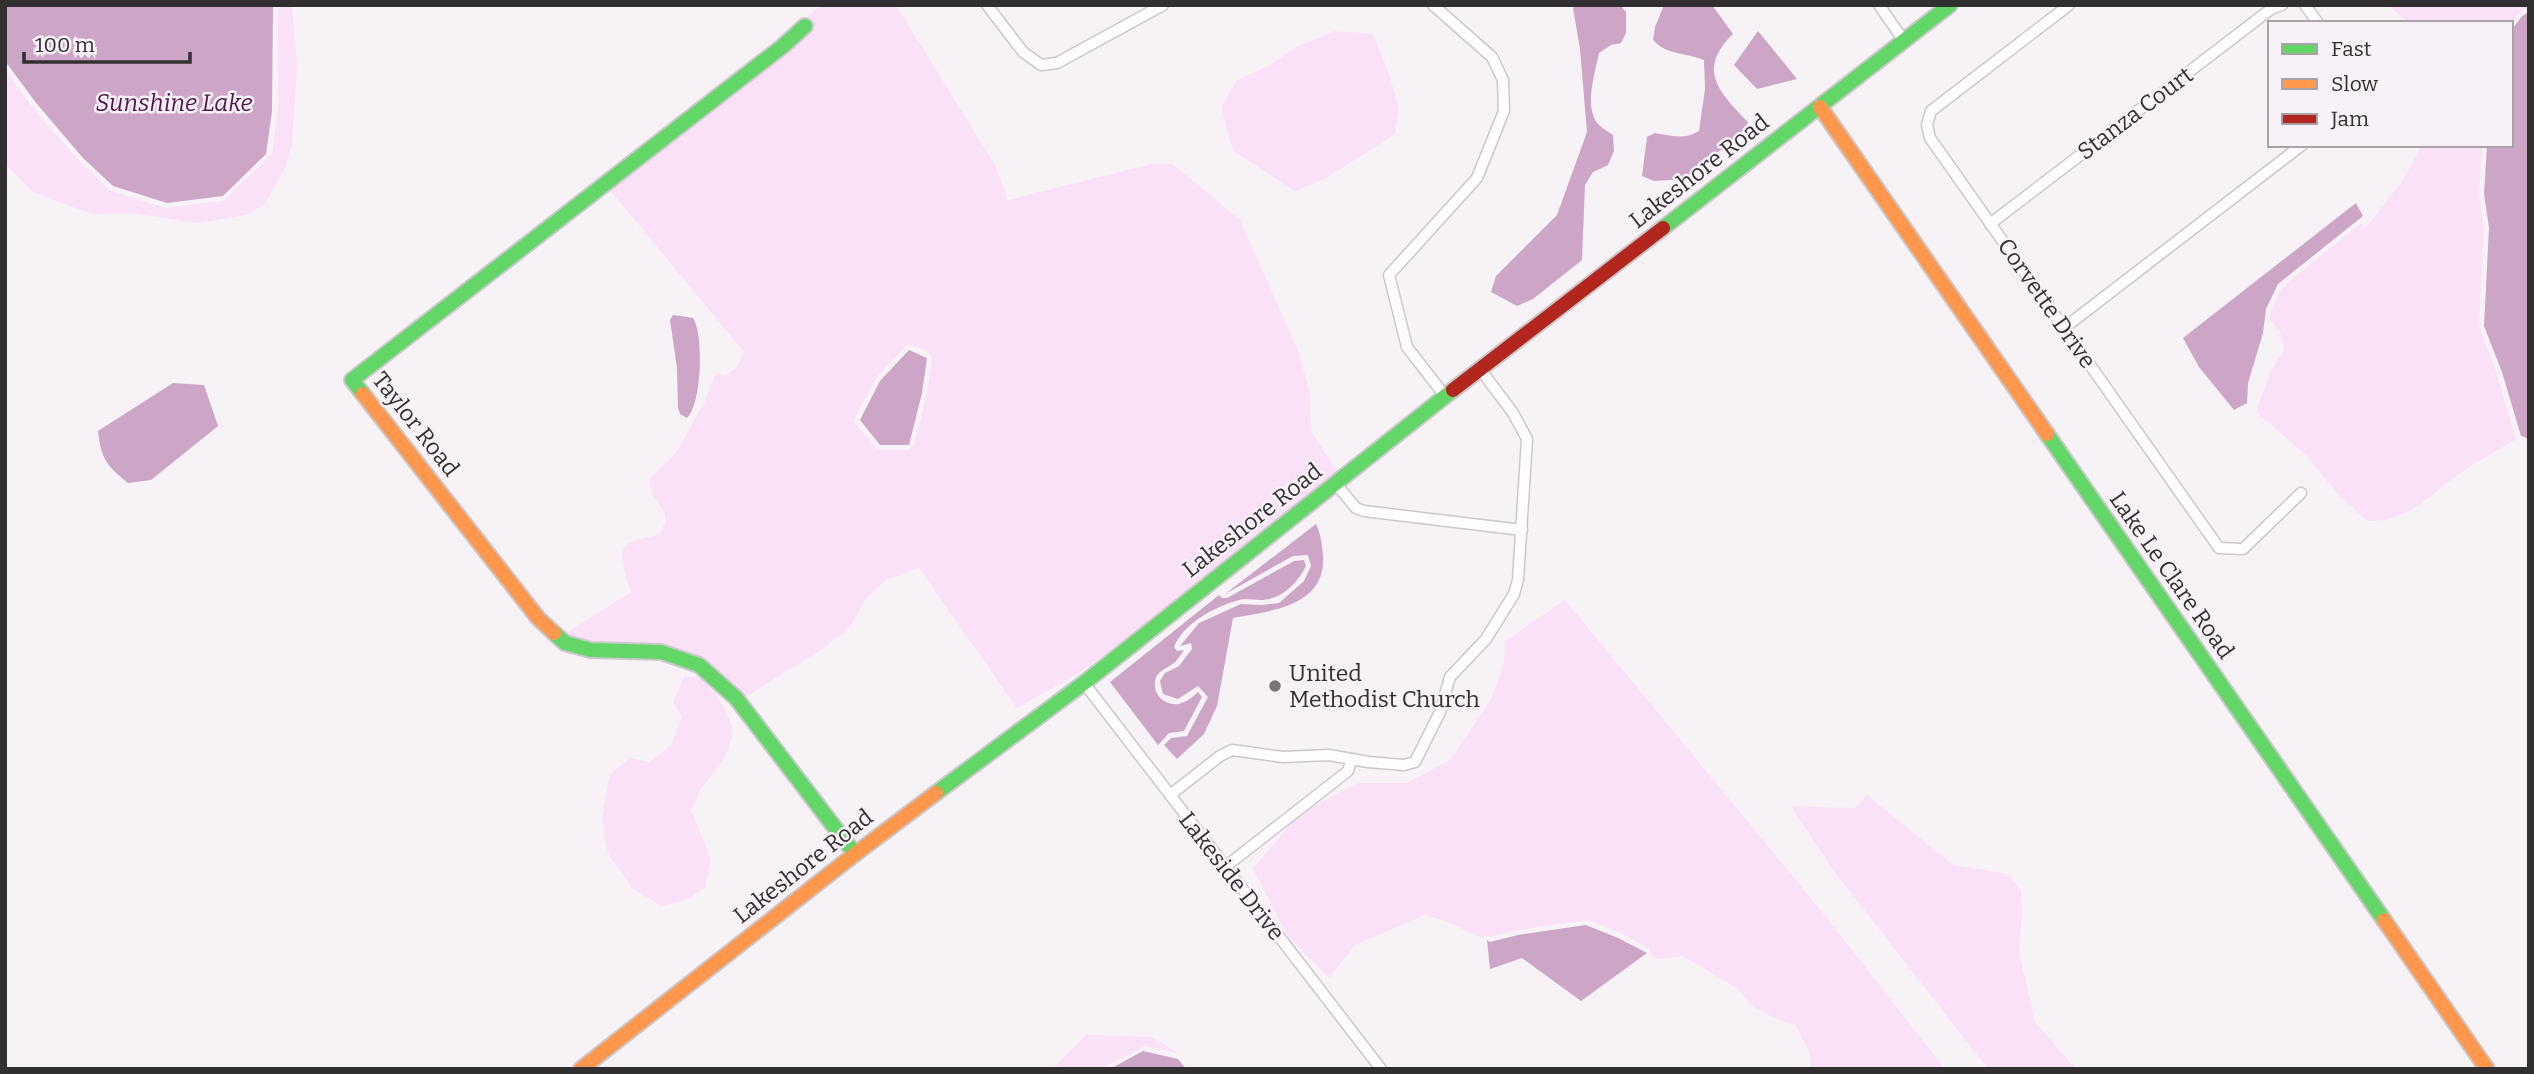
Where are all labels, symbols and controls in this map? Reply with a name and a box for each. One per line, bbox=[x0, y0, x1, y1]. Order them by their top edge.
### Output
scale bar bbox=[24, 21, 191, 65]
legend bbox=[2268, 21, 2513, 147]
text: 100 m bbox=[35, 32, 95, 58]
text: Fast bbox=[2331, 36, 2372, 62]
street label: Stanza Court bbox=[2072, 61, 2198, 165]
text: Slow bbox=[2331, 71, 2378, 97]
water label: Sunshine Lake bbox=[95, 89, 253, 117]
text: Jam bbox=[2330, 106, 2369, 132]
street label: Lakeshore Road bbox=[1624, 108, 1775, 234]
street label: Corvette Drive bbox=[1992, 233, 2102, 373]
street label: Taylor Road bbox=[367, 366, 466, 482]
street label: Lakeshore Road bbox=[1177, 457, 1328, 583]
street label: Lake Le Clare Road bbox=[2104, 486, 2240, 664]
place label: United Methodist Church bbox=[1289, 659, 1480, 713]
marker: United Methodist Church bbox=[1267, 678, 1283, 694]
street label: Lakeshore Road bbox=[728, 803, 879, 929]
street label: Lakeside Drive bbox=[1173, 806, 1291, 946]

